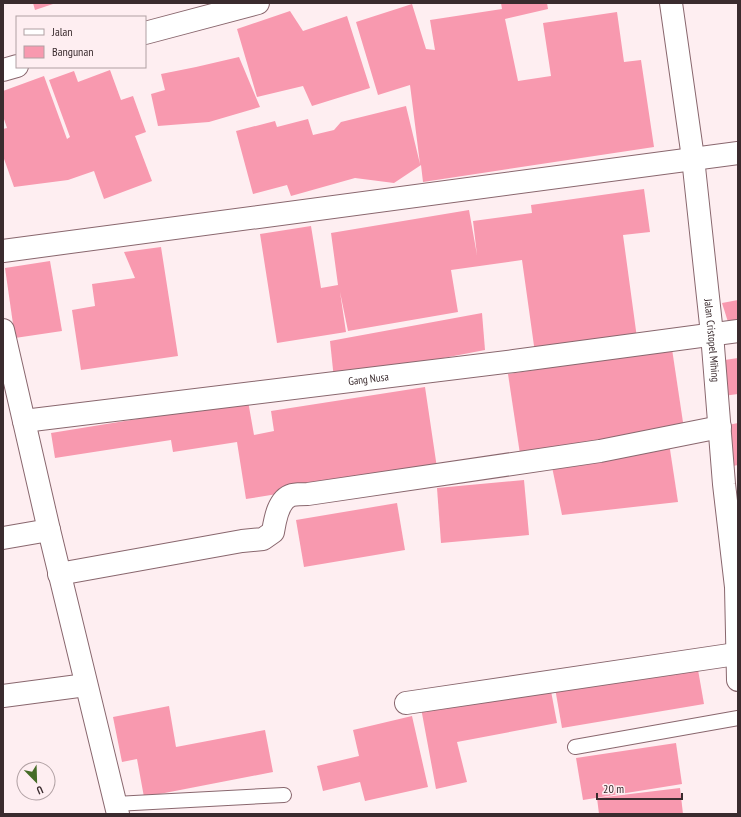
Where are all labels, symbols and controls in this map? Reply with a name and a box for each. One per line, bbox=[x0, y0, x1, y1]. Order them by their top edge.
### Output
legend bbox=[16, 16, 146, 68]
text: Jalan bbox=[51, 24, 73, 39]
text: Bangunan bbox=[52, 44, 93, 59]
street label: Jalan Cristopel Mihing bbox=[701, 297, 723, 383]
street label: Gang Nusa bbox=[347, 369, 389, 388]
north arrow bbox=[16, 761, 56, 801]
scale bar bbox=[597, 775, 682, 801]
text: 20 m bbox=[603, 781, 624, 796]
text: U bbox=[34, 783, 45, 798]

